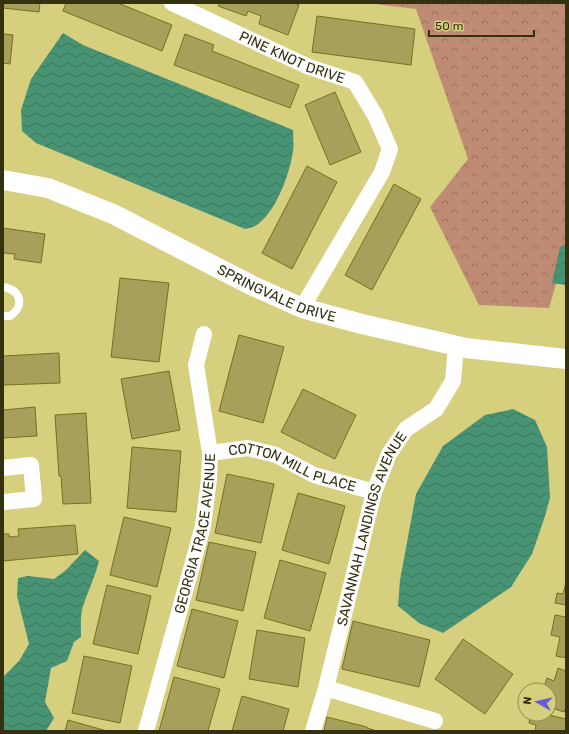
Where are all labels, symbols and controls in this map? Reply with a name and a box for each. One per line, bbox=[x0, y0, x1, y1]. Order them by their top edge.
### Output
scale bar bbox=[429, 12, 534, 38]
text: 50 m bbox=[435, 19, 463, 33]
street label: PINE KNOT DRIVE bbox=[236, 28, 347, 87]
street label: SPRINGVALE DRIVE bbox=[214, 261, 338, 326]
street label: SAVANNAH LANDINGS AVENUE bbox=[334, 429, 411, 628]
street label: COTTON MILL PLACE bbox=[227, 440, 358, 495]
street label: GEORGIA TRACE AVENUE bbox=[171, 453, 219, 616]
north arrow bbox=[517, 682, 557, 722]
text: N bbox=[521, 696, 535, 706]

